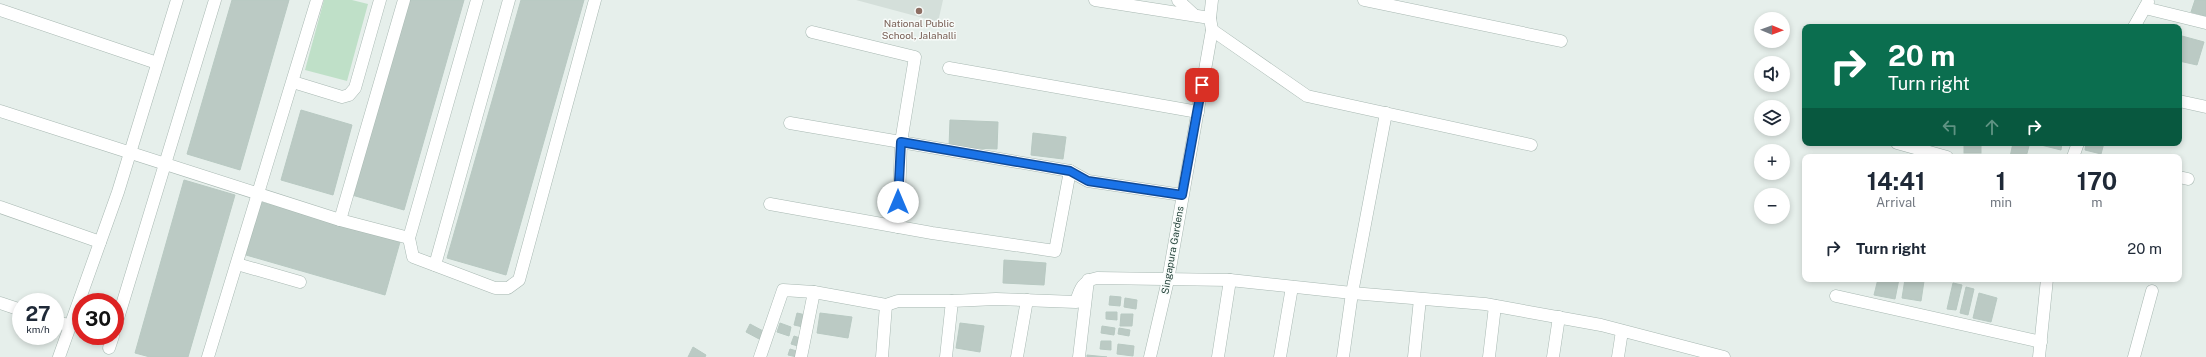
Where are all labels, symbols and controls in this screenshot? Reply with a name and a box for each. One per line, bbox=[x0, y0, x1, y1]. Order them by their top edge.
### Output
marker: National Public School, Jalahalli bbox=[914, 6, 924, 16]
north arrow bbox=[1754, 12, 1790, 48]
map controls bbox=[1754, 12, 1790, 224]
place label: National Public School, Jalahalli bbox=[882, 17, 956, 41]
text: 20 m bbox=[1888, 39, 1955, 72]
icon: right bbox=[1822, 40, 1874, 92]
button: sound bbox=[1754, 56, 1790, 92]
pin bbox=[1185, 68, 1219, 102]
text: Turn right bbox=[1888, 73, 1970, 94]
icon: arrive bbox=[1191, 74, 1213, 96]
button: layers bbox=[1754, 100, 1790, 136]
icon: left bbox=[1939, 116, 1961, 138]
icon: ahead bbox=[1981, 116, 2003, 138]
icon: right bbox=[2023, 116, 2045, 138]
button: + bbox=[1754, 144, 1790, 180]
text: 14:41 bbox=[1867, 167, 1925, 195]
text: 1 bbox=[1996, 167, 2006, 195]
text: 170 bbox=[2077, 167, 2117, 195]
position arrow bbox=[877, 181, 919, 223]
button: − bbox=[1754, 188, 1790, 224]
text: Arrival bbox=[1876, 195, 1916, 210]
text: min bbox=[1990, 195, 2012, 210]
text: m bbox=[2091, 195, 2103, 210]
street label: Singapura Gardens bbox=[1158, 205, 1186, 295]
icon: right bbox=[1822, 237, 1844, 259]
text: Turn right bbox=[1856, 240, 1926, 257]
text: 20 m bbox=[2127, 240, 2162, 257]
speed limit sign: 30 bbox=[72, 293, 124, 345]
text: 27 bbox=[25, 302, 51, 326]
text: km/h bbox=[26, 323, 50, 335]

